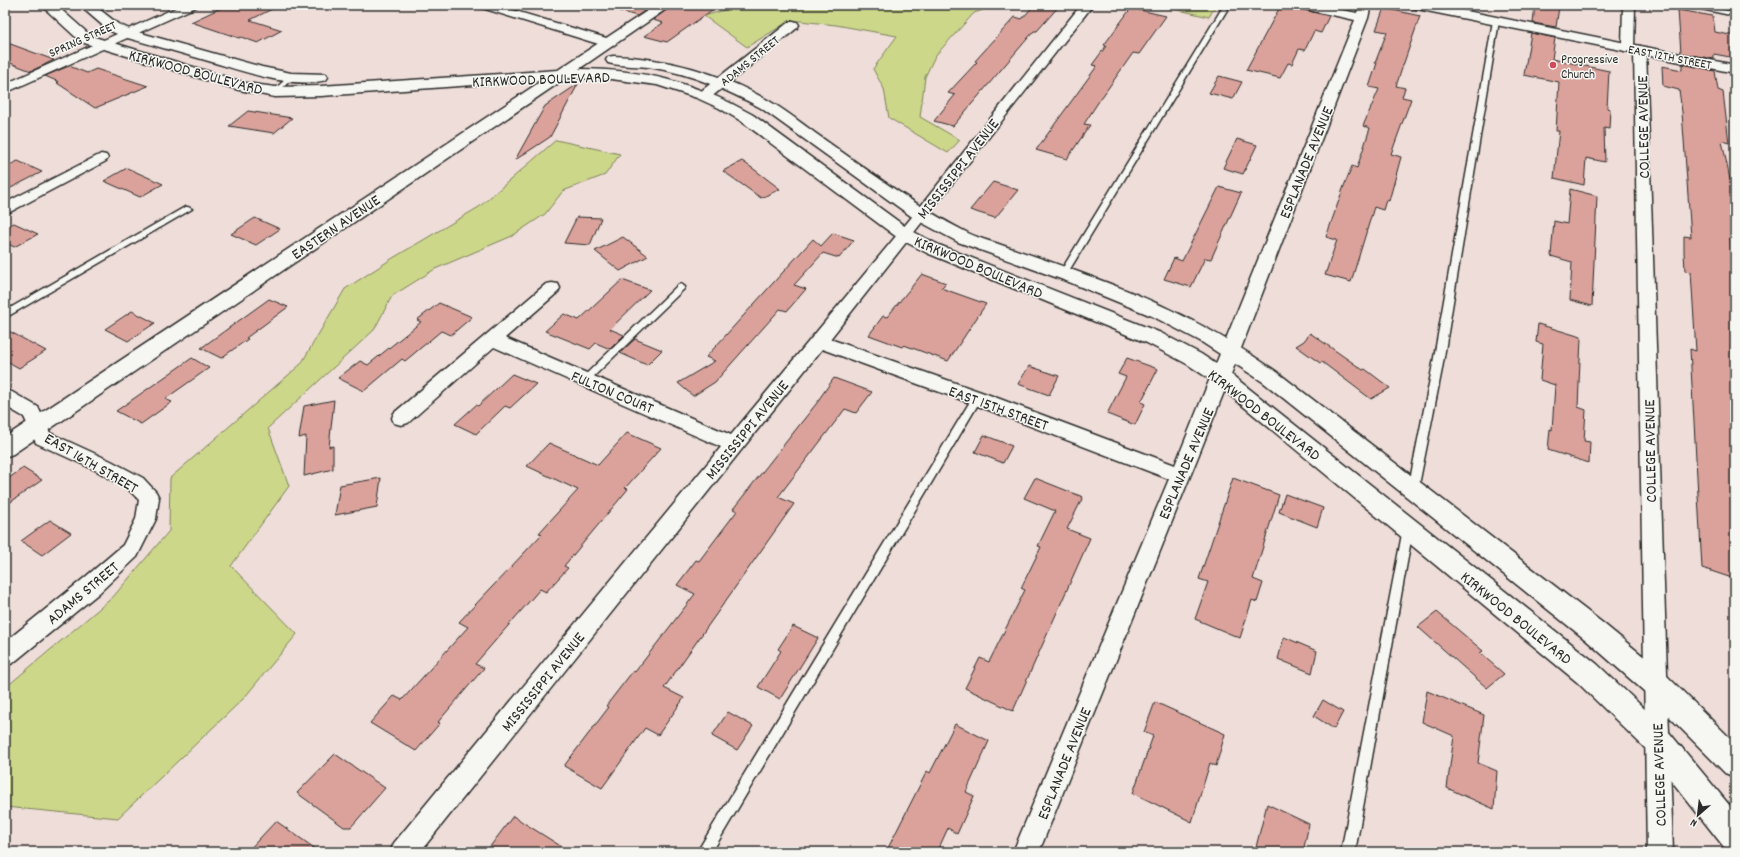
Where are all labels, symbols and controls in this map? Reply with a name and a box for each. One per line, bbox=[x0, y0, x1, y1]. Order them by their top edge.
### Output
street label: SPRING STREET bbox=[46, 17, 120, 64]
street label: ADAMS STREET bbox=[717, 32, 784, 92]
street label: EAST 12TH STREET bbox=[1626, 41, 1713, 76]
street label: KIRKWOOD BOULEVARD bbox=[126, 44, 265, 102]
place label: Progressive Church bbox=[1561, 51, 1618, 85]
marker: Progressive Church bbox=[1548, 60, 1558, 70]
street label: KIRKWOOD BOULEVARD bbox=[472, 67, 610, 94]
street label: COLLEGE AVENUE bbox=[1632, 75, 1657, 179]
street label: ESPLANADE AVENUE bbox=[1274, 103, 1341, 223]
street label: MISSISSIPPI AVENUE bbox=[912, 114, 1006, 225]
street label: EASTERN AVENUE bbox=[287, 189, 386, 266]
street label: KIRKWOOD BOULEVARD bbox=[910, 231, 1046, 306]
street label: KIRKWOOD BOULEVARD bbox=[1202, 364, 1325, 467]
street label: FULTON COURT bbox=[567, 366, 657, 421]
street label: MISSISSIPPI AVENUE bbox=[701, 375, 796, 485]
street label: EAST 15TH STREET bbox=[945, 381, 1052, 438]
street label: COLLEGE AVENUE bbox=[1639, 399, 1664, 503]
street label: ESPLANADE AVENUE bbox=[1153, 404, 1221, 523]
street label: EAST 16TH STREET bbox=[40, 428, 142, 501]
street label: ADAMS STREET bbox=[43, 556, 125, 631]
street label: KIRKWOOD BOULEVARD bbox=[1455, 567, 1576, 671]
street label: MISSISSIPPI AVENUE bbox=[497, 627, 592, 737]
street label: ESPLANADE AVENUE bbox=[1032, 704, 1099, 824]
street label: COLLEGE AVENUE bbox=[1647, 722, 1674, 827]
north arrow bbox=[1678, 795, 1718, 835]
text: N bbox=[1688, 813, 1700, 830]

